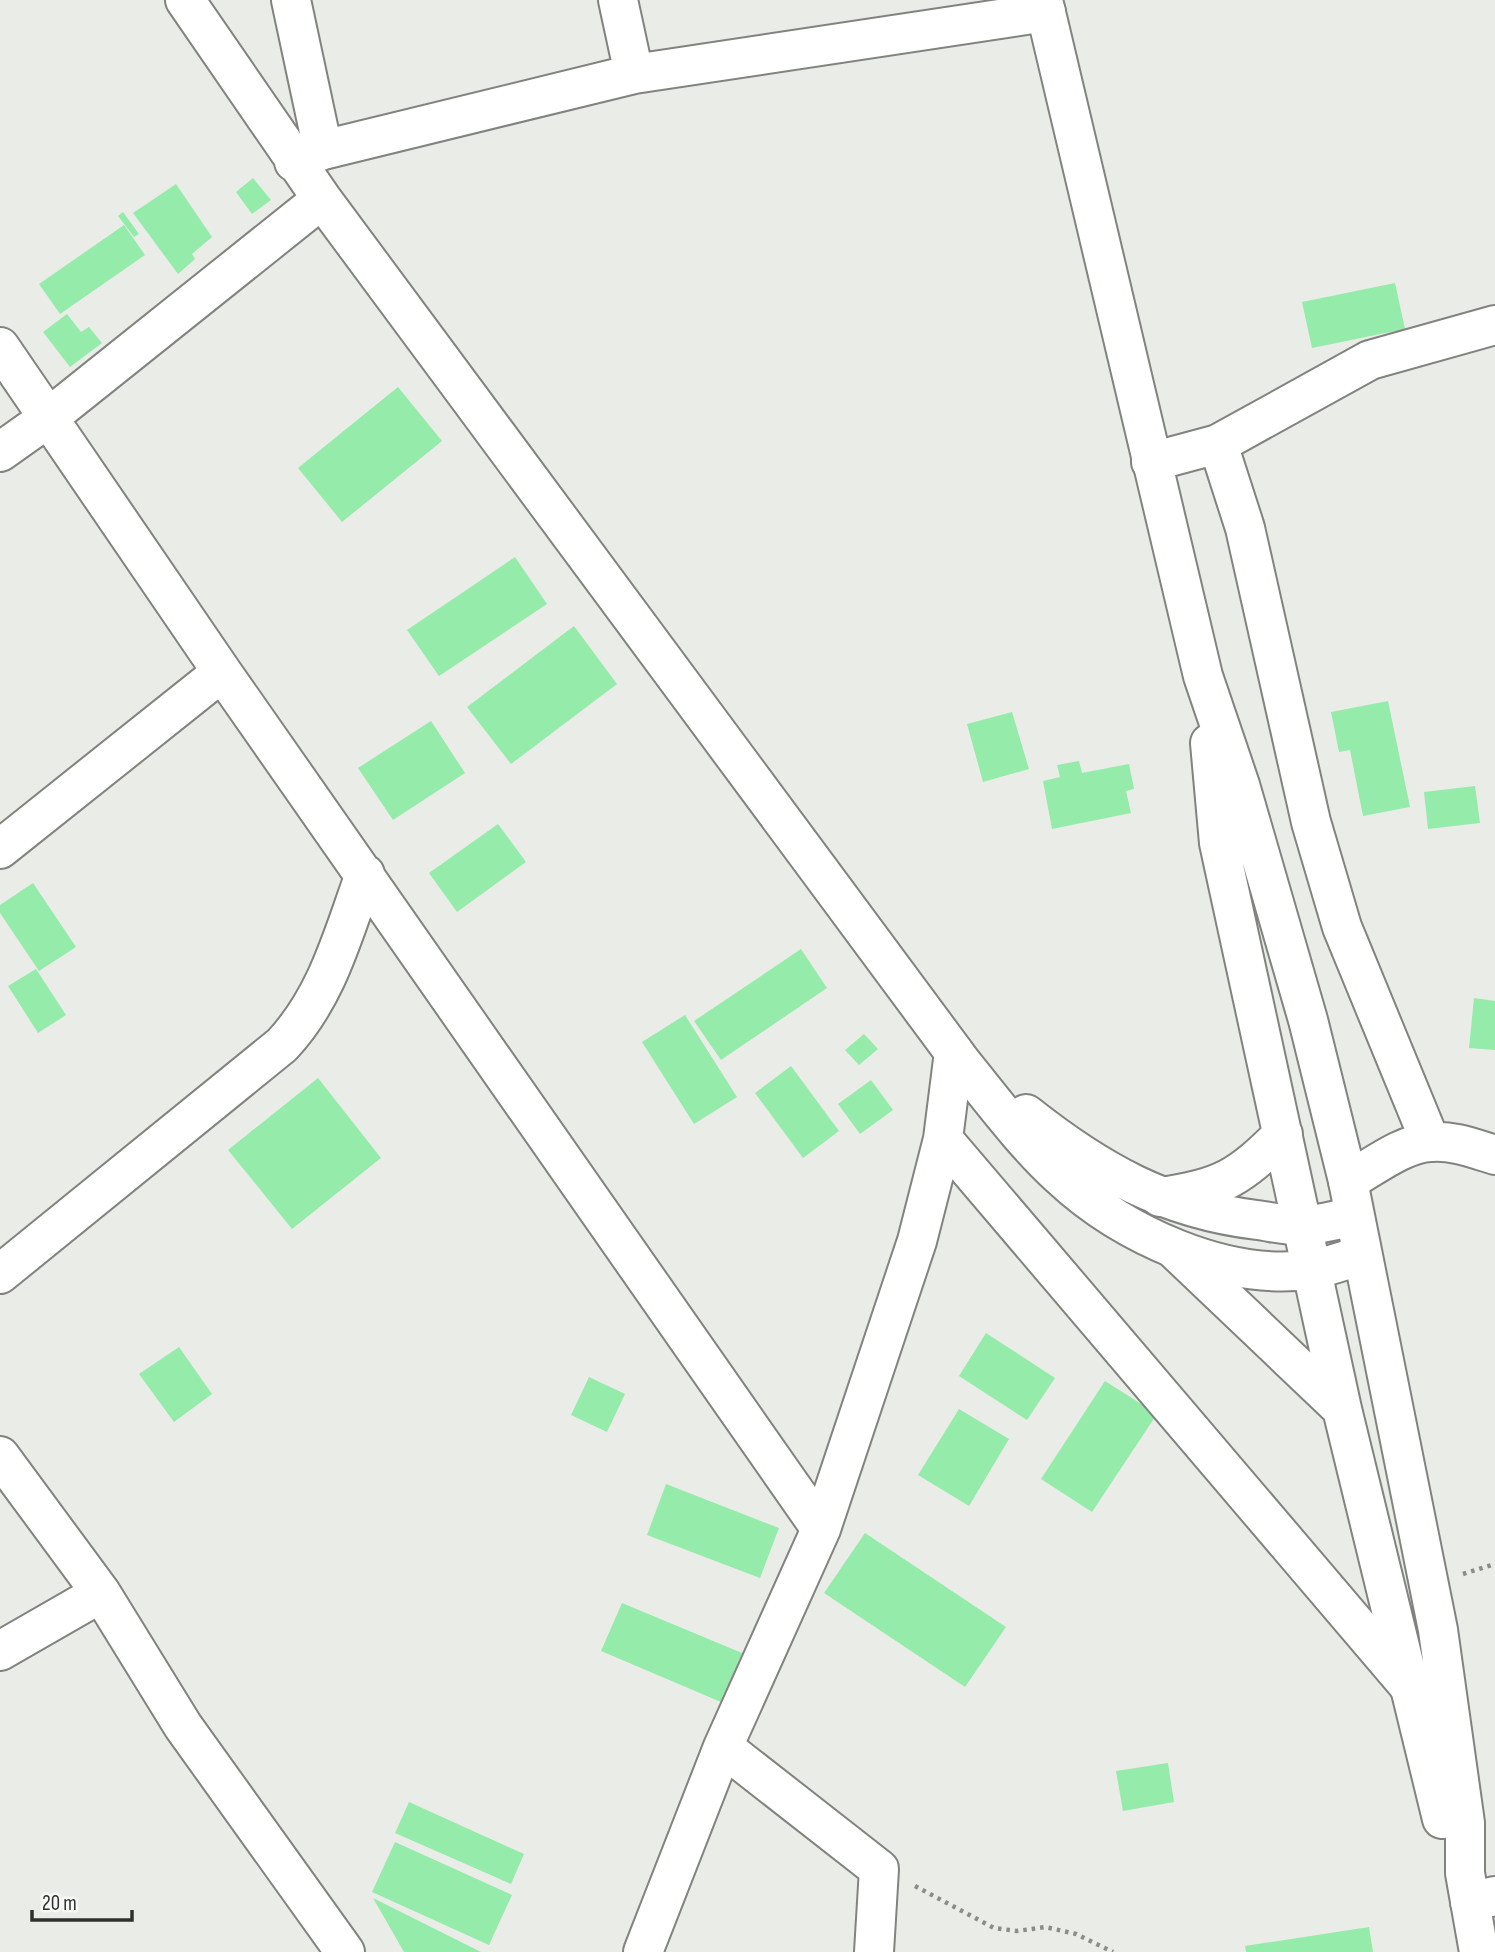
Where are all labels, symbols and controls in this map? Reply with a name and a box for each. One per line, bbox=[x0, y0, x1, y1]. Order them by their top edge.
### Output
scale bar bbox=[32, 1878, 131, 1922]
text: 20 m bbox=[42, 1891, 77, 1916]

